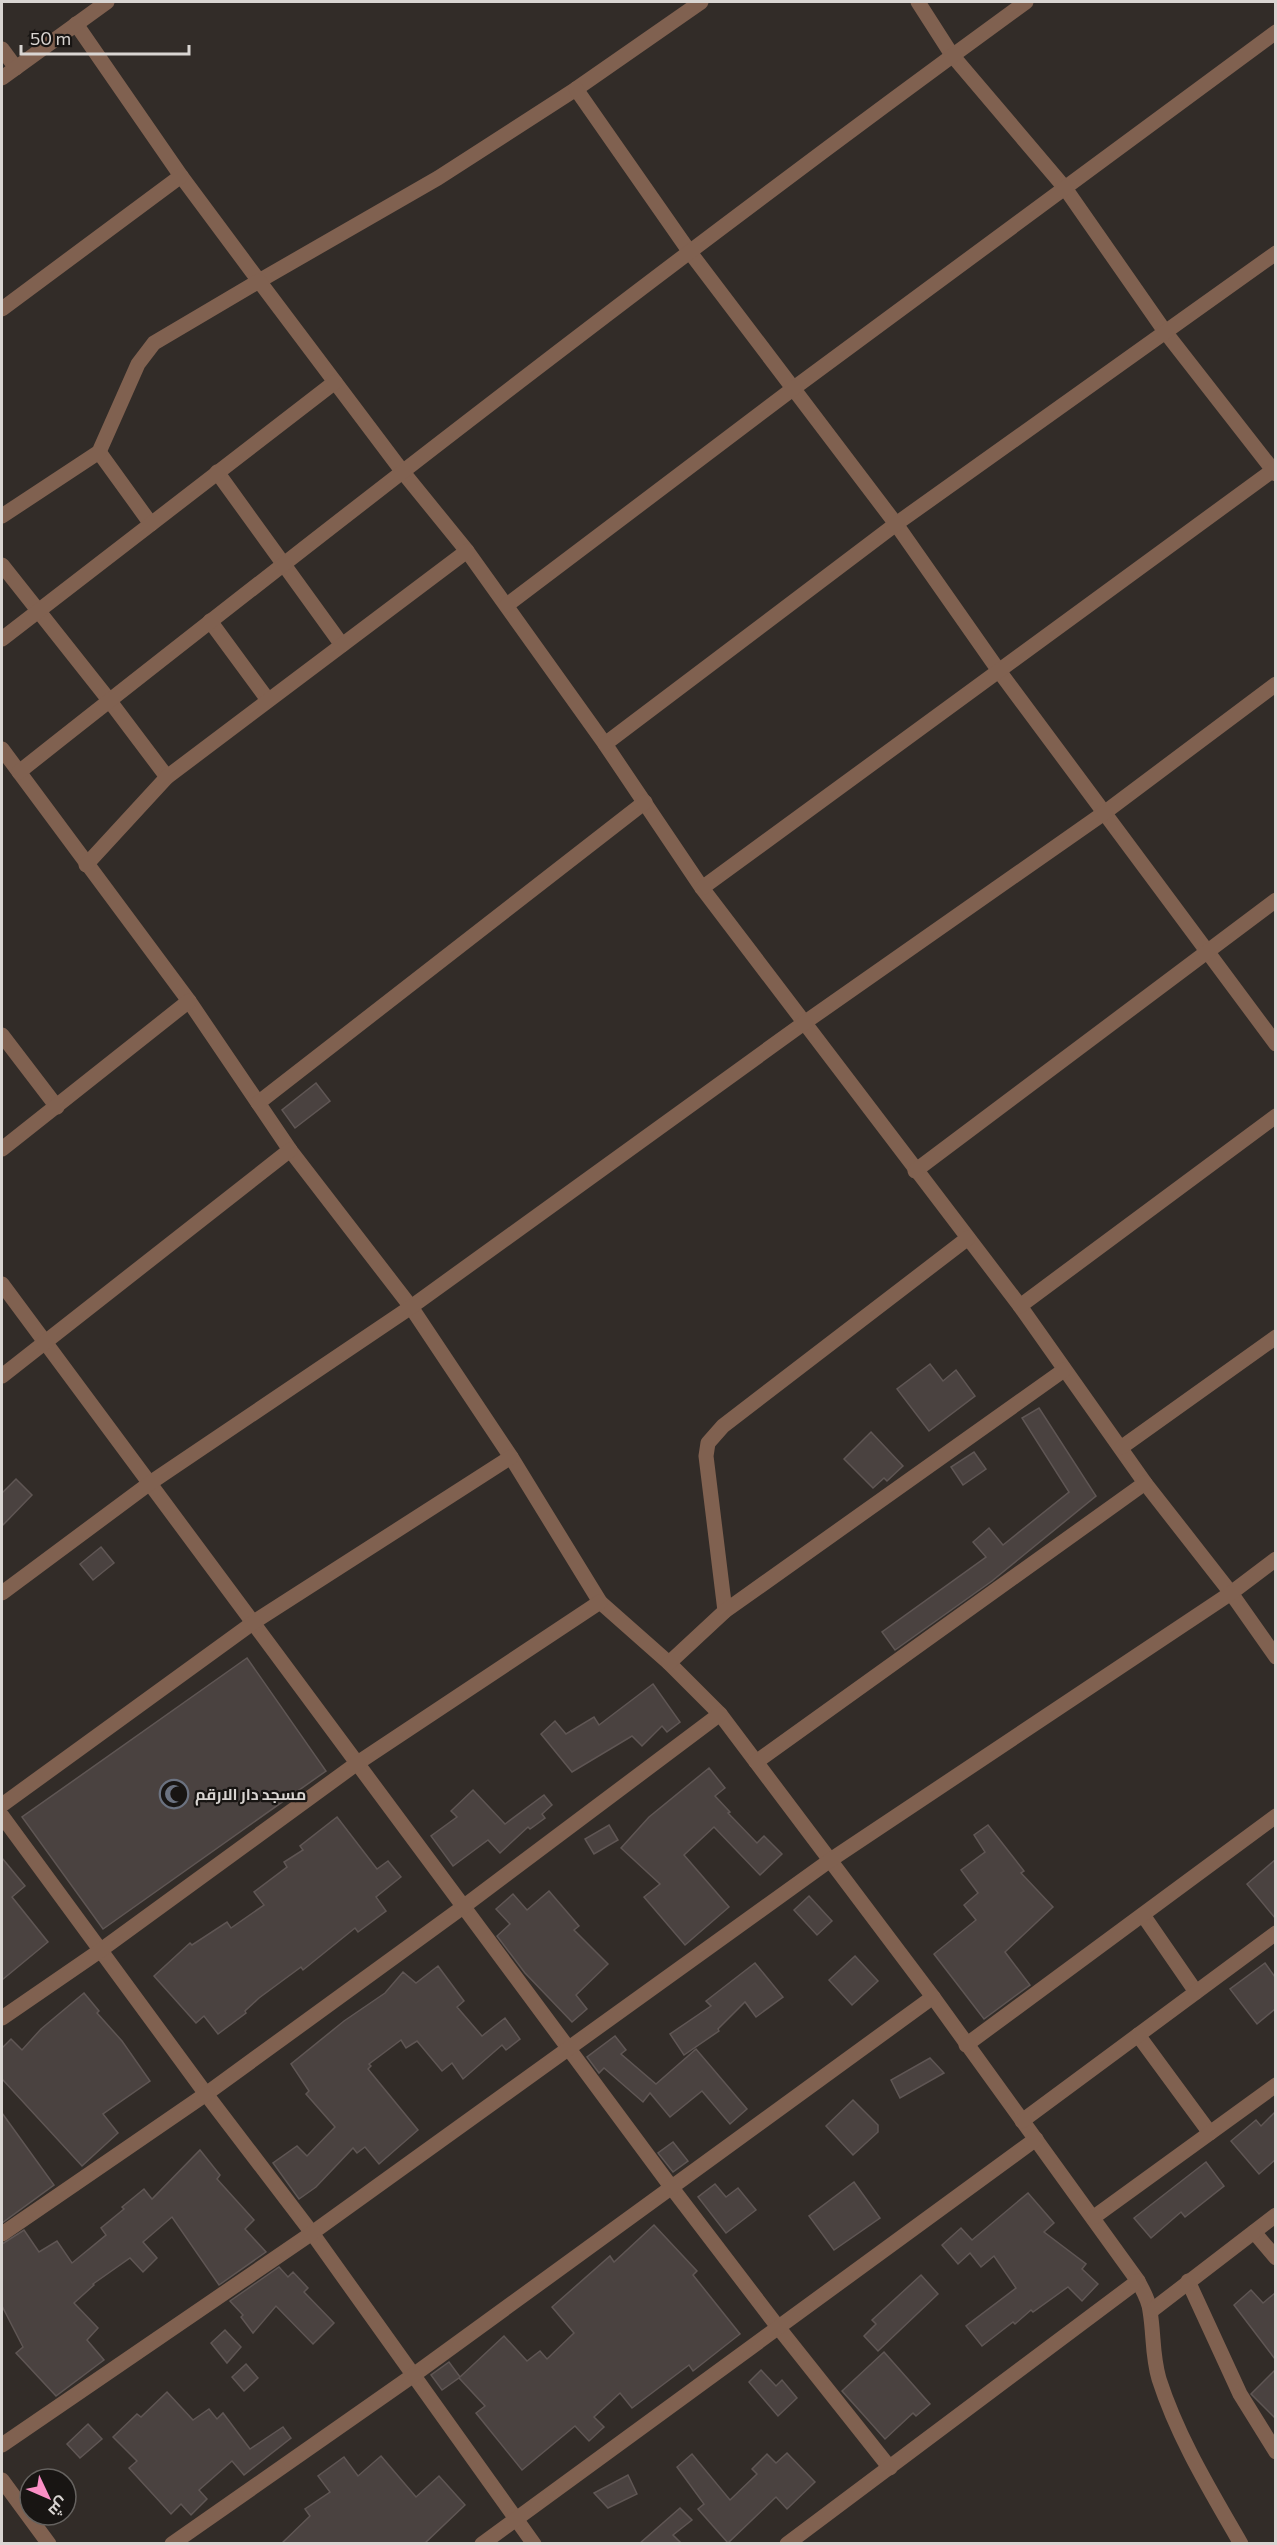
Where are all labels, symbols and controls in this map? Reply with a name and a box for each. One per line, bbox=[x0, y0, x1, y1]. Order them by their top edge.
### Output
scale bar bbox=[21, 18, 189, 56]
text: 50 m bbox=[30, 27, 71, 49]
mosque icon: مسجد دار الارقم bbox=[158, 1778, 190, 1810]
place label: مسجد دار الارقم bbox=[195, 1784, 306, 1806]
north arrow bbox=[18, 2467, 78, 2527]
text: ش bbox=[44, 2493, 73, 2522]

